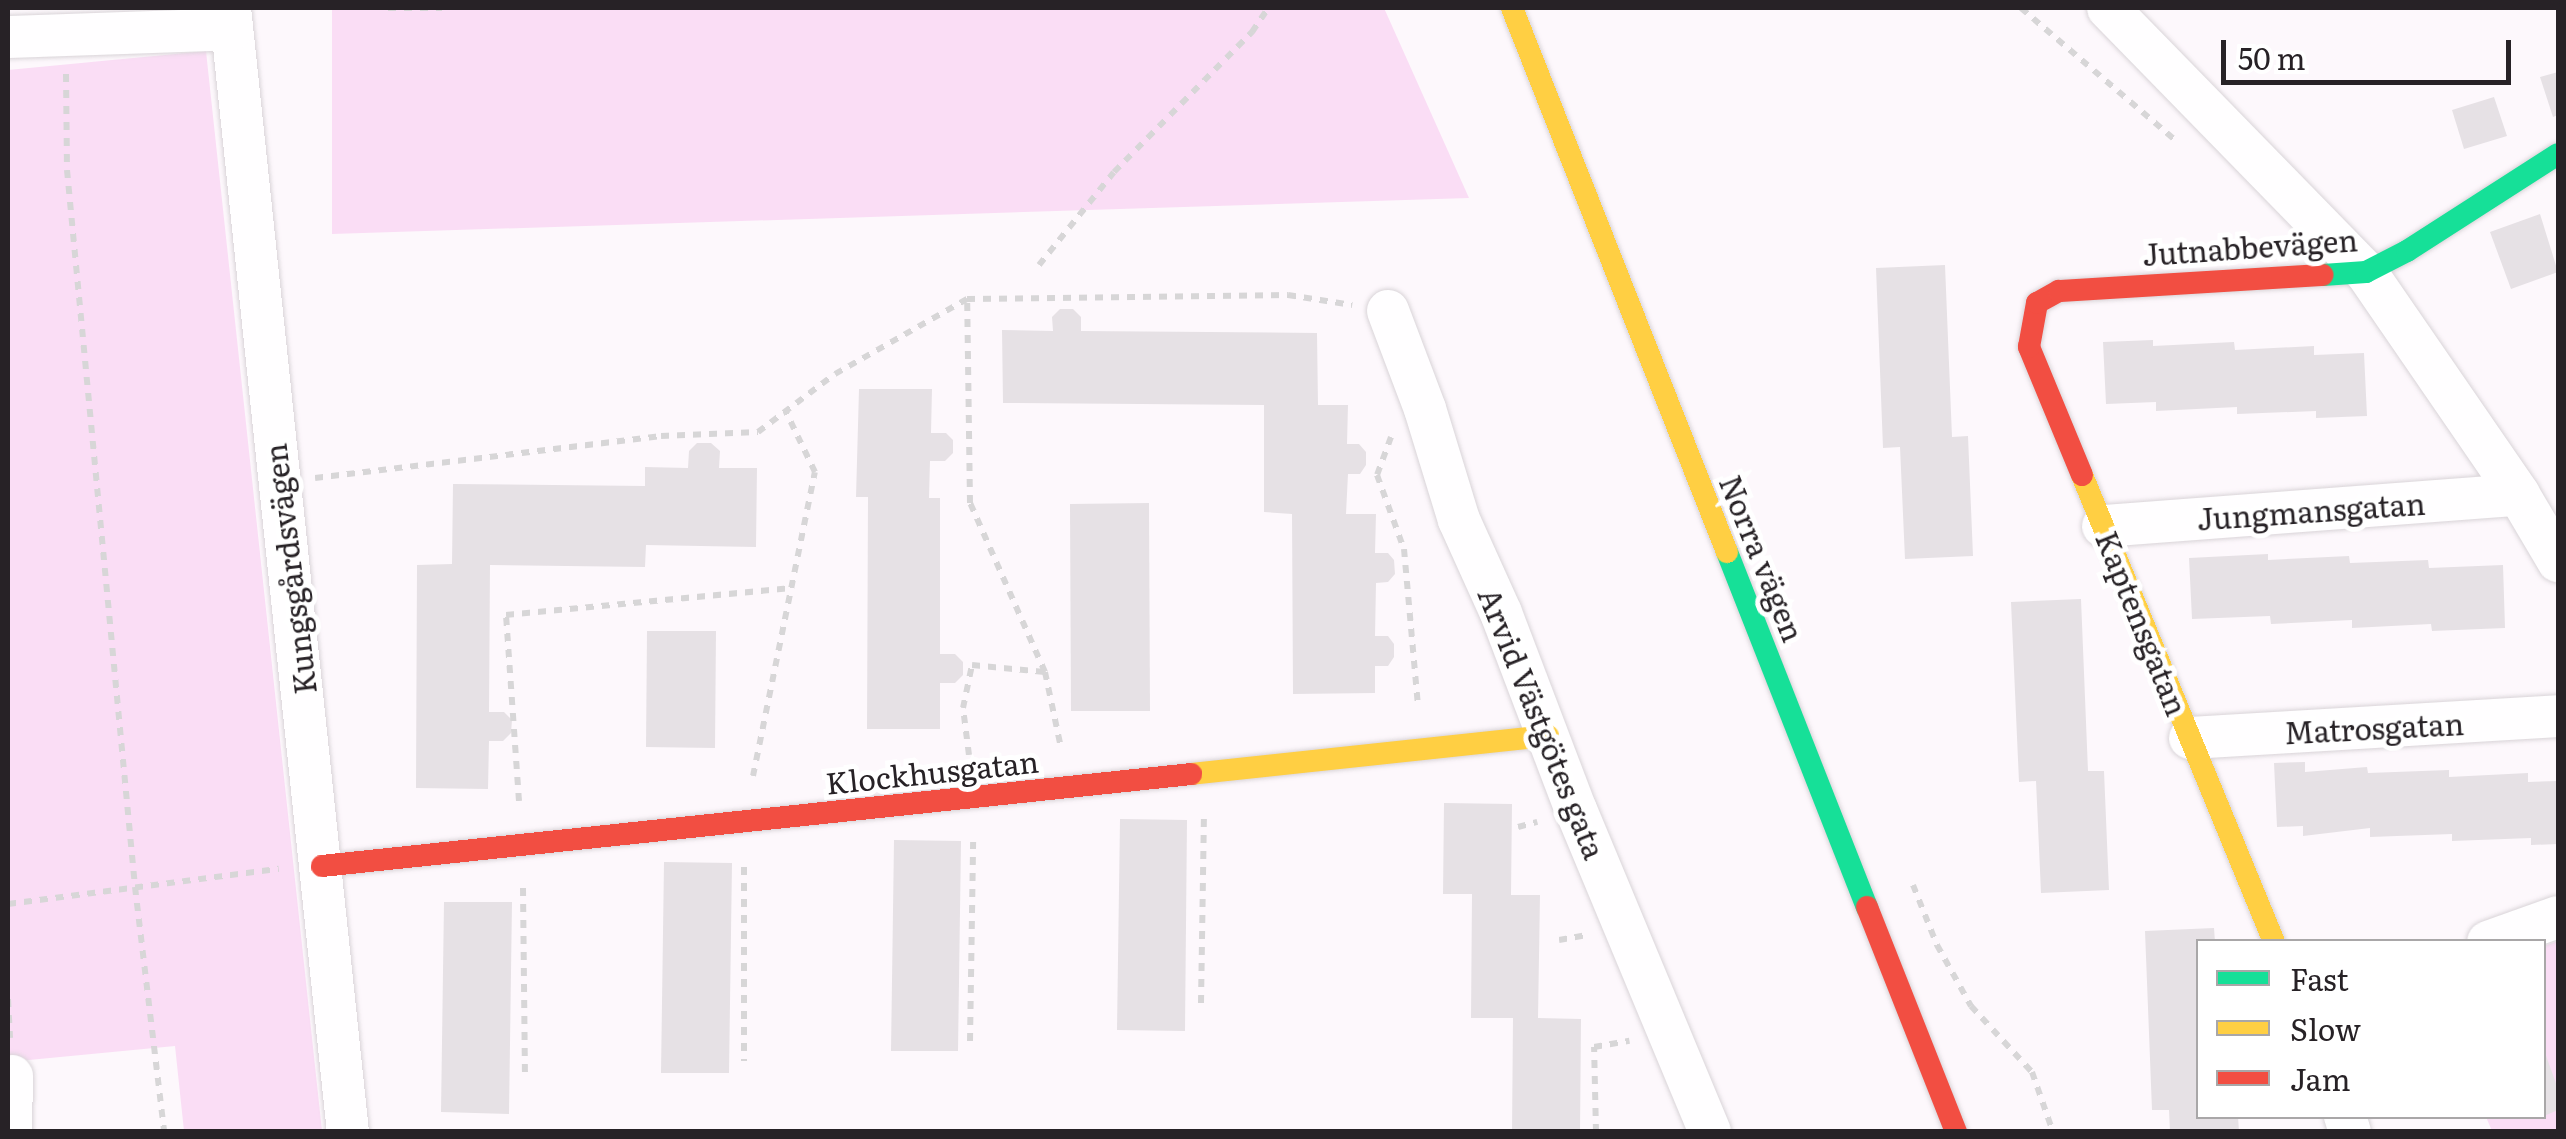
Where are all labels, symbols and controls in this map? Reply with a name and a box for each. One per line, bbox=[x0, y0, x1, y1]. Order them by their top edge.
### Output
scale bar bbox=[2226, 20, 2516, 82]
text: 50 m bbox=[2238, 35, 2306, 79]
street label: Jutnabbevägen bbox=[2141, 221, 2359, 271]
street label: Kungsgårdsvägen bbox=[256, 442, 322, 696]
street label: Norra vägen bbox=[1713, 470, 1813, 646]
street label: Jungmansgatan bbox=[2196, 484, 2426, 536]
street label: Kaptensgatan bbox=[2090, 526, 2196, 720]
street label: Arvid Västgötes gata bbox=[1472, 582, 1614, 864]
street label: Matrosgatan bbox=[2283, 704, 2465, 750]
street label: Klockhusgatan bbox=[824, 742, 1040, 800]
legend bbox=[2196, 939, 2546, 1119]
text: Fast bbox=[2290, 956, 2349, 1000]
text: Slow bbox=[2290, 1006, 2361, 1050]
text: Jam bbox=[2290, 1056, 2350, 1100]

